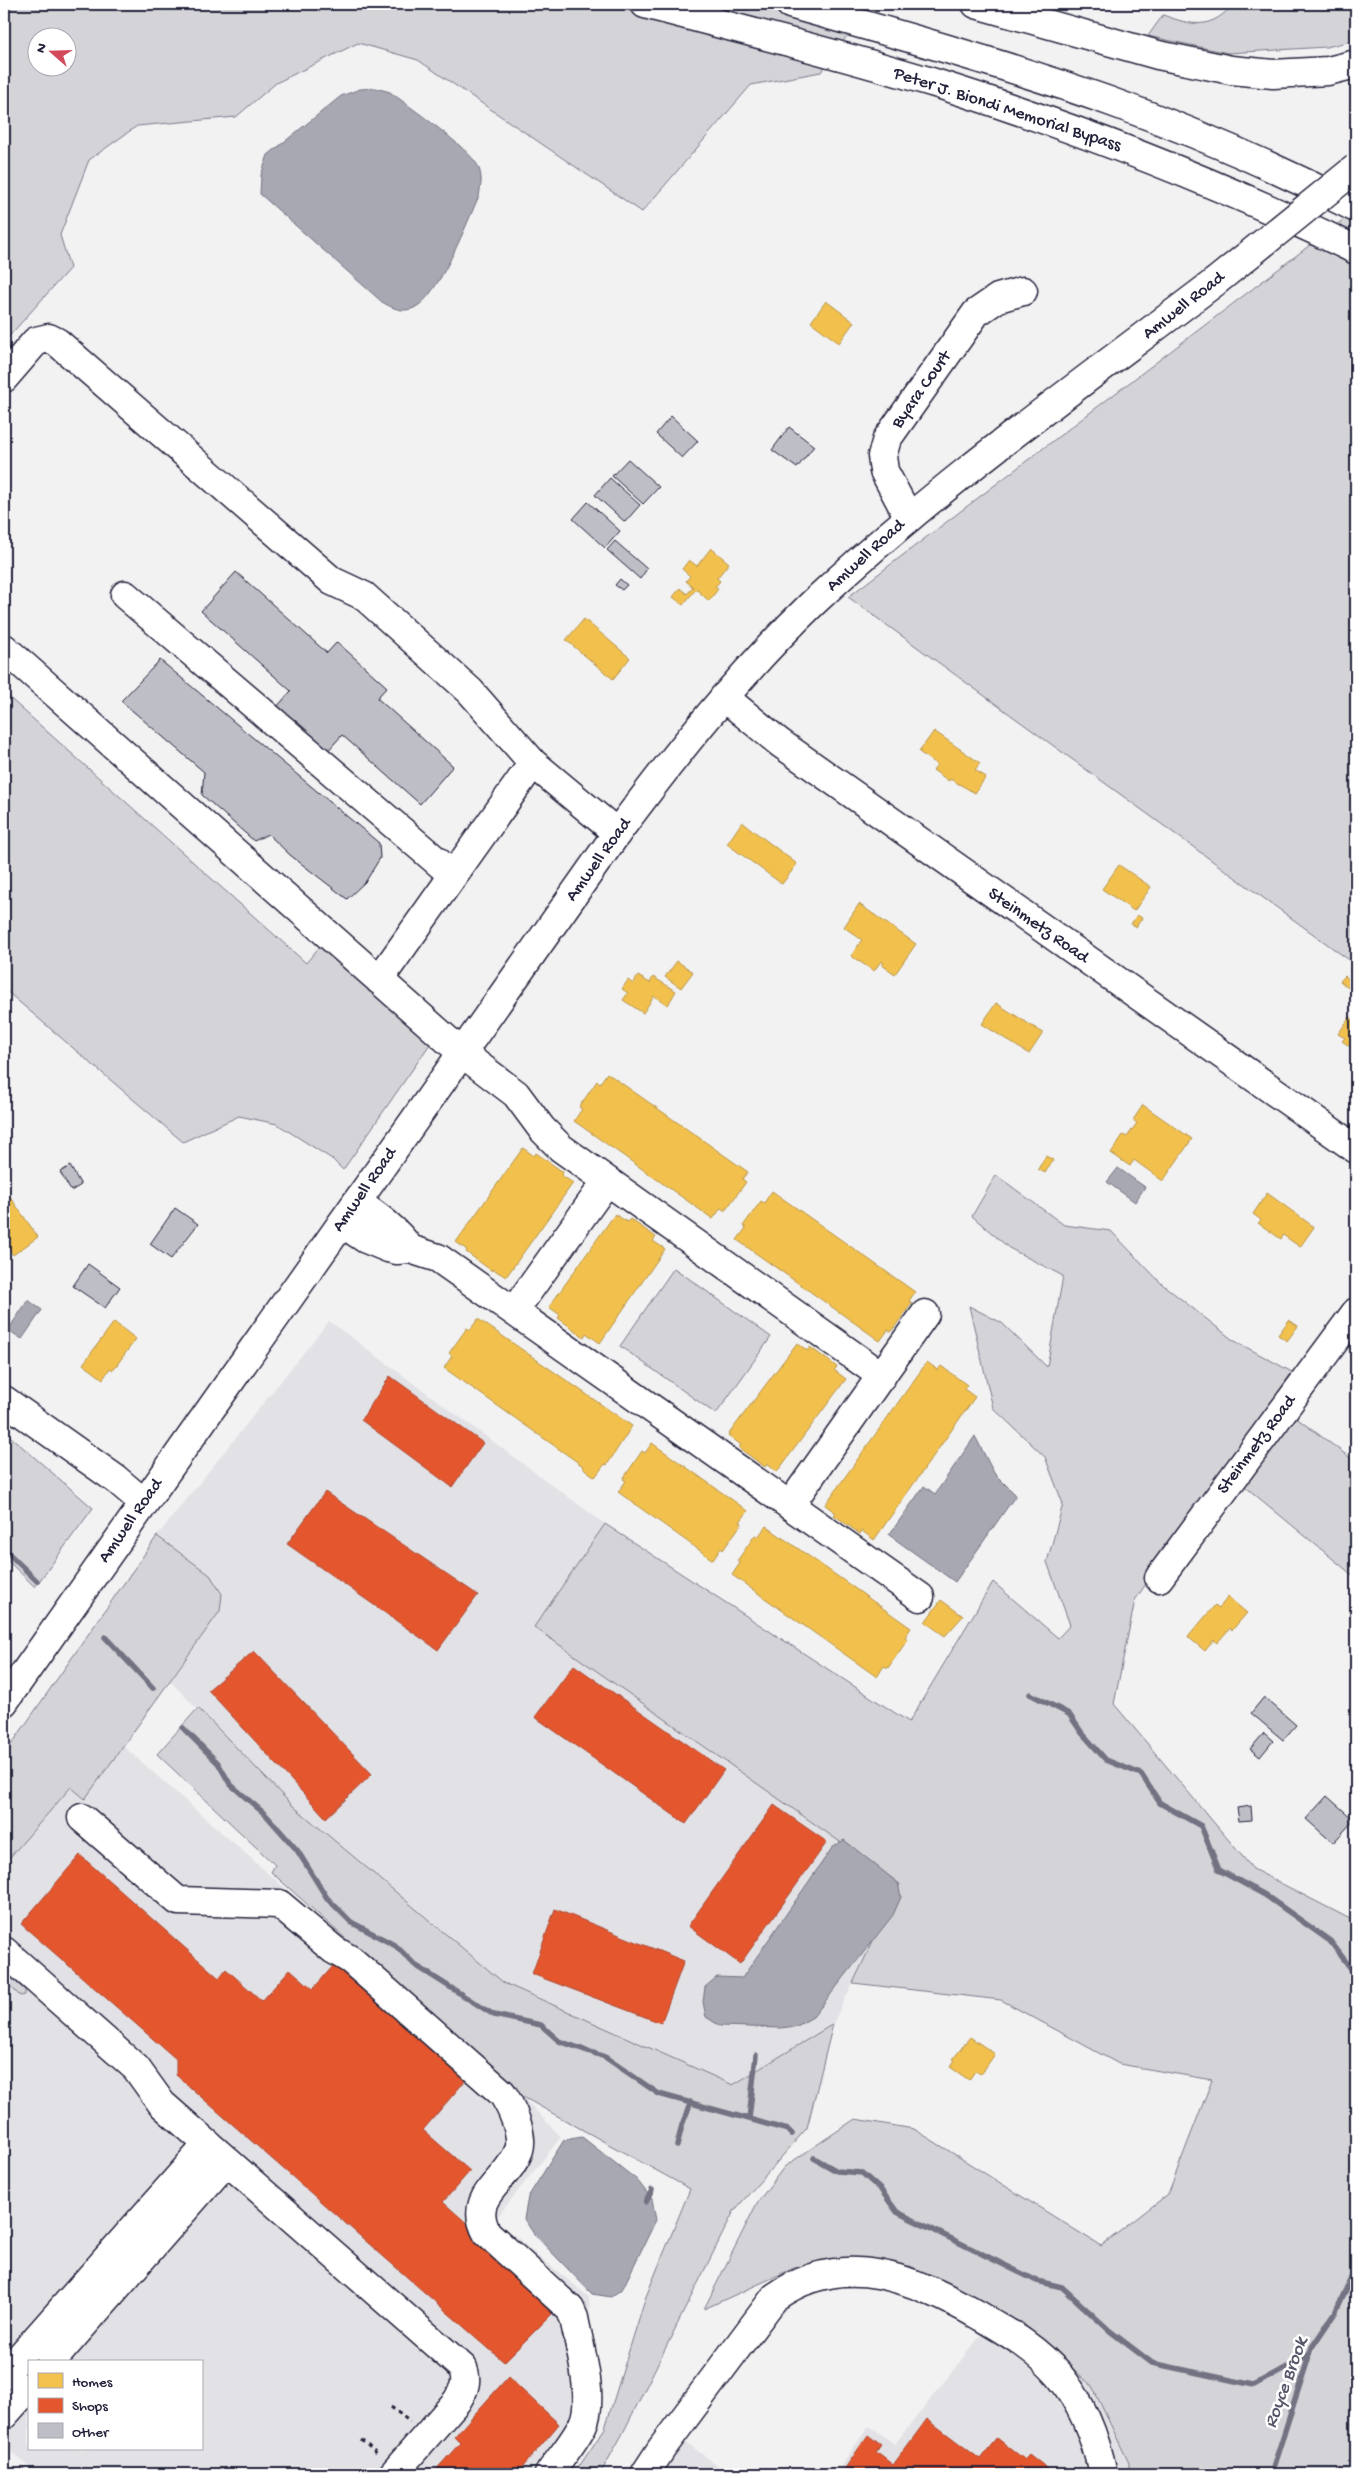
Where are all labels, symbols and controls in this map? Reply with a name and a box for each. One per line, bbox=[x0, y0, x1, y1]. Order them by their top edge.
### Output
north arrow bbox=[28, 28, 78, 78]
text: N bbox=[33, 41, 52, 56]
street label: Peter J. Biondi Memorial Bypass bbox=[890, 63, 1125, 157]
street label: Amwell Road bbox=[1139, 267, 1230, 344]
street label: Byara Court bbox=[887, 346, 957, 434]
street label: Amwell Road bbox=[823, 514, 911, 597]
street label: Amwell Road bbox=[562, 813, 637, 906]
street label: Steinmetz Road bbox=[983, 883, 1094, 969]
street label: Amwell Road bbox=[328, 1143, 403, 1236]
street label: Steinmetz Road bbox=[1213, 1390, 1302, 1499]
street label: Amwell Road bbox=[94, 1474, 169, 1567]
water label: Royce Brook bbox=[1260, 2333, 1314, 2431]
legend bbox=[28, 2360, 202, 2450]
text: Homes bbox=[72, 2374, 113, 2392]
text: Shops bbox=[72, 2398, 108, 2416]
text: Other bbox=[72, 2424, 110, 2442]

